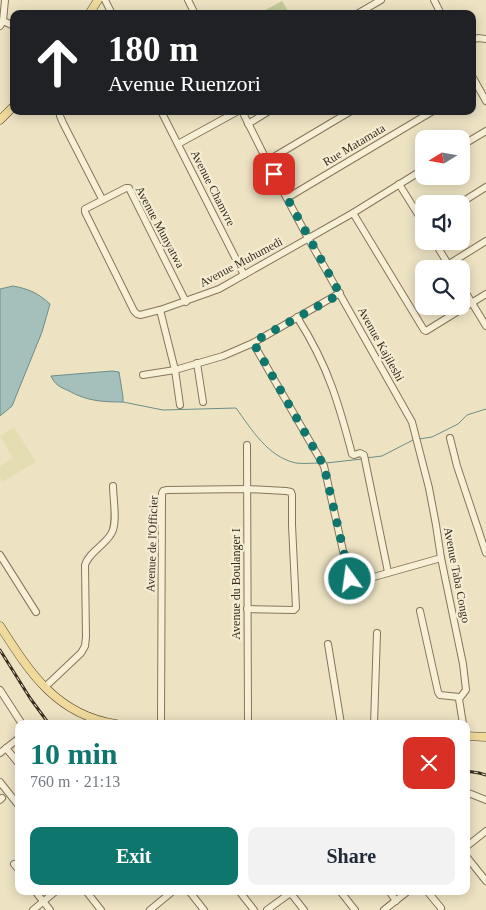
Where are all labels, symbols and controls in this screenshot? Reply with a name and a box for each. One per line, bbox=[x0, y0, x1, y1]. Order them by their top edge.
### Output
icon: ahead bbox=[25, 30, 90, 95]
text: 180 m bbox=[108, 30, 198, 69]
text: Avenue Ruenzori bbox=[108, 71, 261, 96]
street label: Rue Matamata bbox=[320, 121, 388, 169]
north arrow bbox=[415, 130, 470, 185]
map controls bbox=[415, 130, 470, 315]
street label: Avenue Chamvre bbox=[188, 148, 238, 228]
pin bbox=[253, 153, 295, 195]
icon: arrive bbox=[260, 160, 288, 188]
street label: Avenue Munyatwa bbox=[133, 184, 188, 271]
button: sound bbox=[415, 195, 470, 250]
street label: Avenue Muhumedi bbox=[197, 234, 286, 290]
button: search bbox=[415, 260, 470, 315]
street label: Avenue Kajileshi bbox=[355, 304, 408, 384]
street label: Avenue de l'Officier bbox=[143, 495, 161, 593]
street label: Avenue Taba Congo bbox=[441, 526, 473, 624]
street label: Avenue du Boulanger I bbox=[229, 528, 243, 640]
position arrow bbox=[323, 552, 375, 604]
text: 10 min bbox=[30, 737, 118, 770]
button: close bbox=[403, 737, 455, 789]
text: 760 m · 21:13 bbox=[30, 773, 120, 790]
button: Exit bbox=[30, 827, 238, 885]
button: Share bbox=[248, 827, 455, 885]

